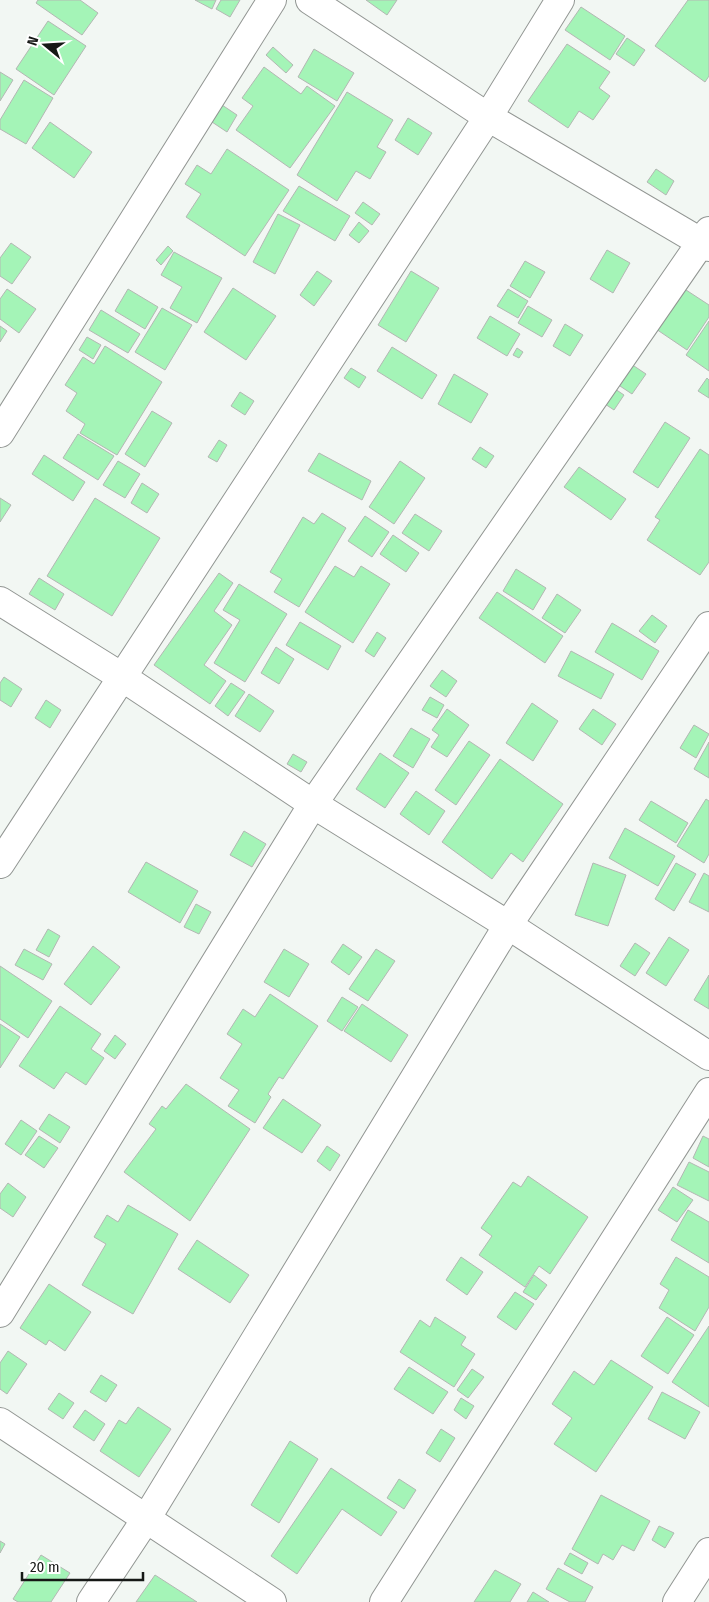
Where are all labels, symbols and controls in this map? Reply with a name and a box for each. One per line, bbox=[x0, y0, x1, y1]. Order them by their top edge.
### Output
north arrow bbox=[20, 20, 70, 70]
text: N bbox=[24, 35, 42, 48]
scale bar bbox=[22, 1550, 144, 1582]
text: 20 m bbox=[30, 1558, 60, 1576]

